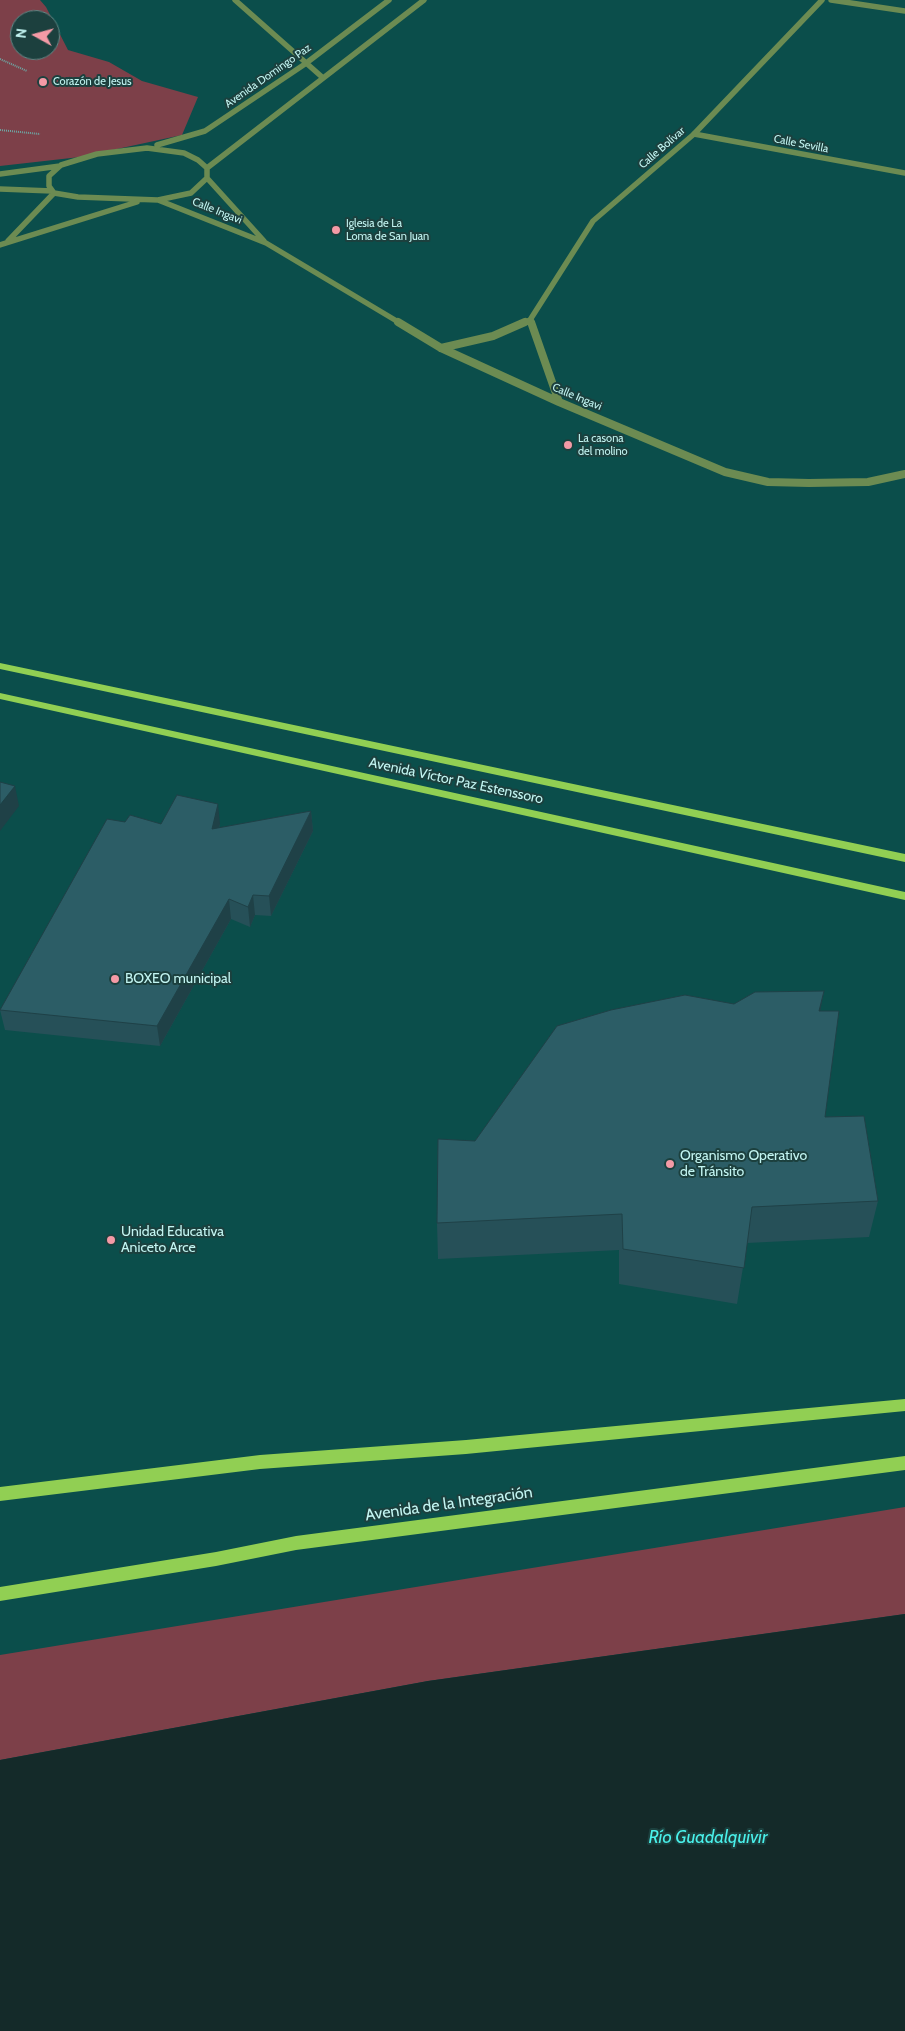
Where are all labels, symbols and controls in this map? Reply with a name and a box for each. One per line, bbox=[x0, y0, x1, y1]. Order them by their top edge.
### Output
north arrow bbox=[10, 10, 60, 60]
text: N bbox=[12, 27, 31, 39]
street label: Avenida Domingo Paz bbox=[222, 41, 314, 111]
place label: Corazón de Jesus bbox=[53, 75, 131, 89]
marker: Corazón de Jesus bbox=[37, 76, 49, 88]
street label: Calle Bolívar bbox=[636, 124, 688, 172]
street label: Calle Sevilla bbox=[772, 132, 830, 156]
street label: Calle Ingavi bbox=[190, 195, 244, 227]
place label: Iglesia de La Loma de San Juan bbox=[346, 217, 429, 243]
marker: Iglesia de La Loma de San Juan bbox=[330, 224, 342, 236]
street label: Calle Ingavi bbox=[550, 381, 604, 413]
place label: La casona del molino bbox=[578, 432, 628, 458]
marker: La casona del molino bbox=[562, 439, 574, 451]
street label: Avenida Víctor Paz Estenssoro bbox=[367, 754, 545, 808]
place label: BOXEO municipal bbox=[125, 971, 231, 987]
marker: BOXEO municipal bbox=[109, 973, 121, 985]
place label: Organismo Operativo de Tránsito bbox=[680, 1148, 807, 1180]
marker: Organismo Operativo de Tránsito bbox=[664, 1158, 676, 1170]
place label: Unidad Educativa Aniceto Arce bbox=[121, 1224, 224, 1256]
marker: Unidad Educativa Aniceto Arce bbox=[105, 1234, 117, 1246]
street label: Avenida de la Integración bbox=[364, 1483, 534, 1525]
water label: Río Guadalquivir bbox=[649, 1827, 767, 1849]

